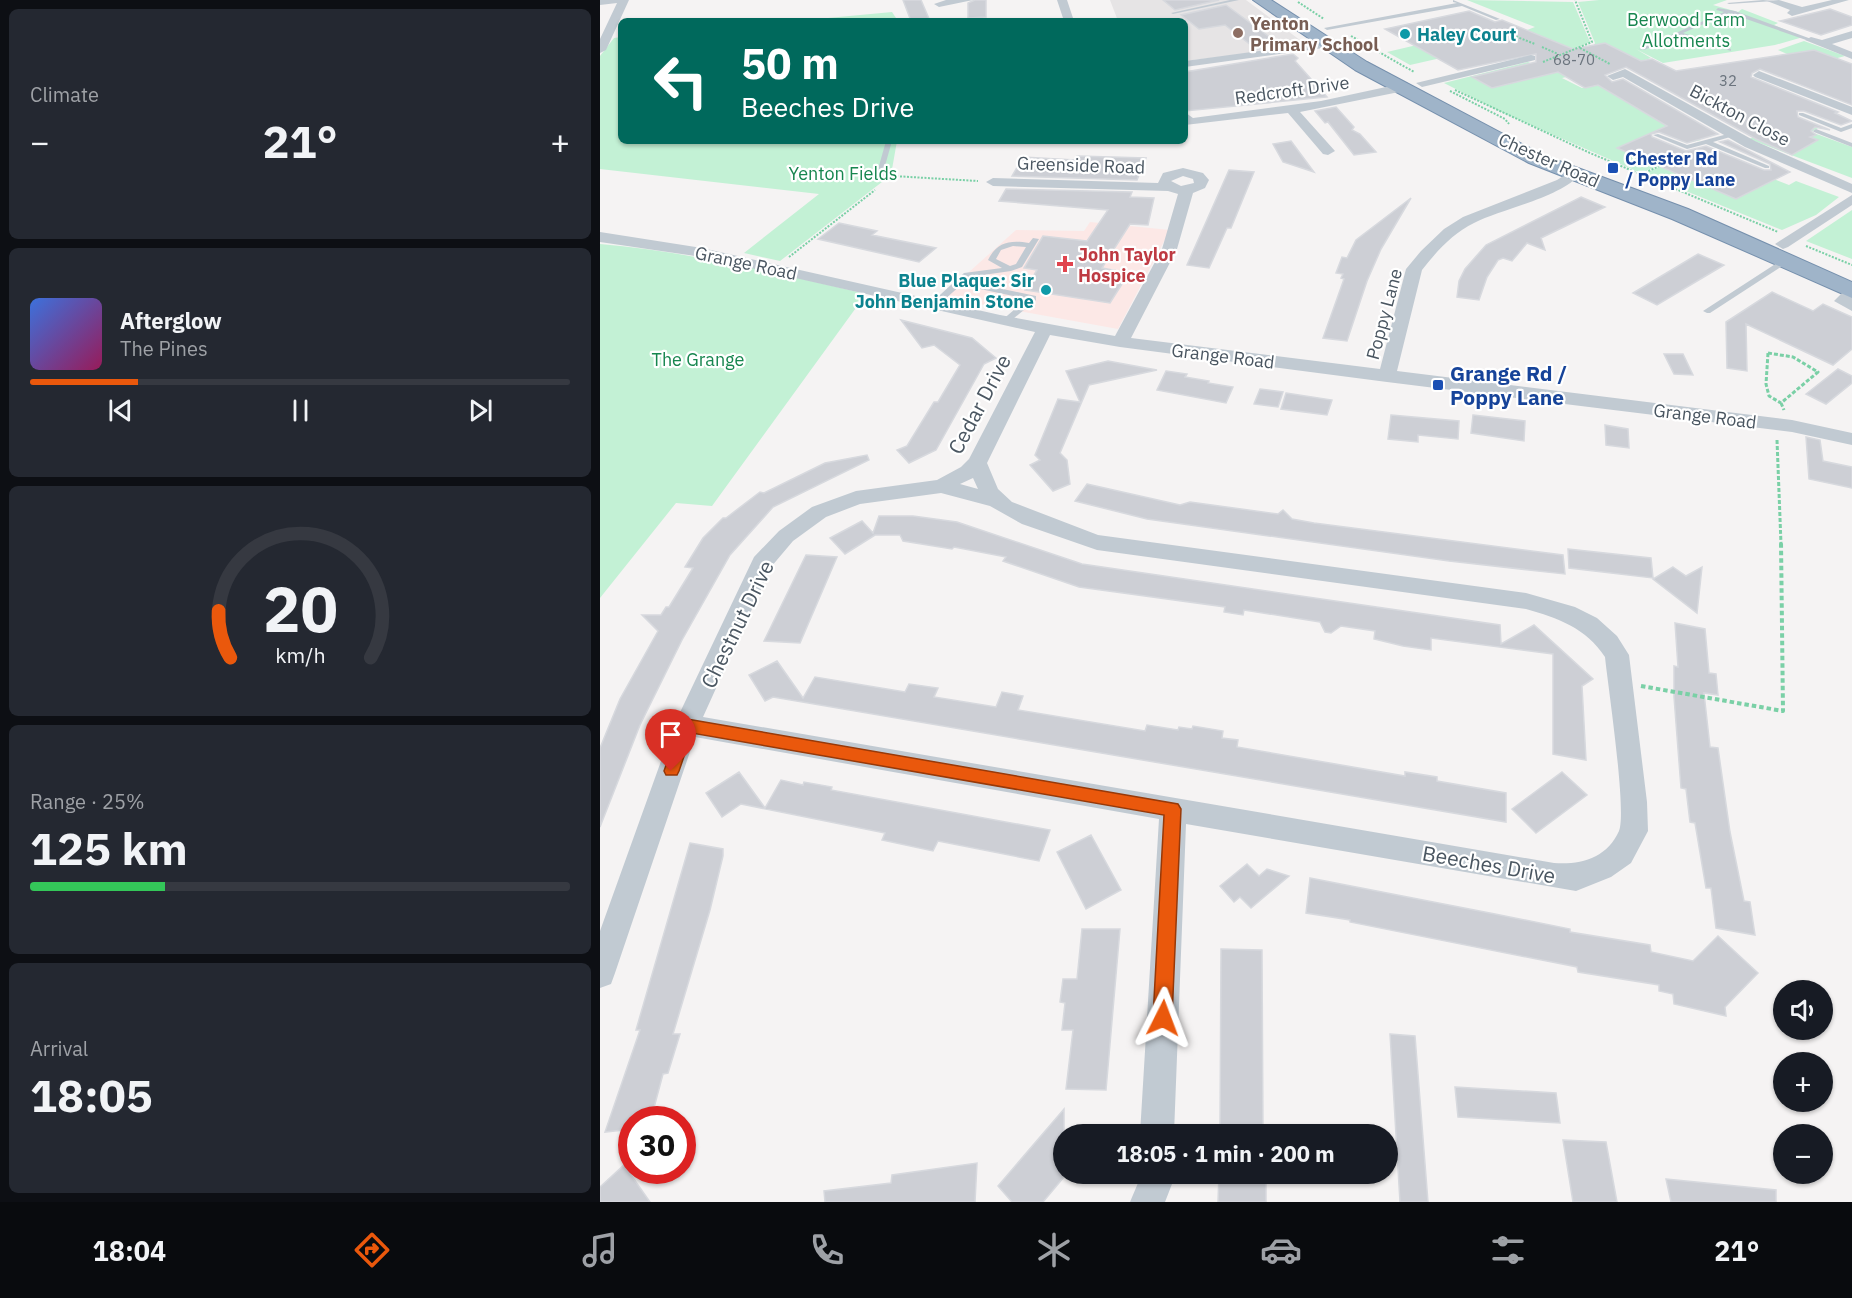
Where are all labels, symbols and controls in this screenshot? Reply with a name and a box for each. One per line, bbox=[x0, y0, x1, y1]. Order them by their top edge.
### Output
park label: Berwood Farm Allotments bbox=[1627, 8, 1745, 52]
place label: Yenton Primary School bbox=[1250, 12, 1379, 56]
place label: Haley Court bbox=[1417, 23, 1517, 46]
marker: Yenton Primary School bbox=[1231, 26, 1245, 40]
marker: Haley Court bbox=[1398, 27, 1412, 41]
text: 50 m bbox=[741, 36, 839, 91]
icon: left bbox=[642, 42, 720, 120]
house number: 68-70 bbox=[1553, 50, 1595, 69]
street label: Redcroft Drive bbox=[1233, 71, 1351, 109]
house number: 32 bbox=[1719, 71, 1737, 90]
street label: Bickton Close bbox=[1686, 79, 1794, 151]
text: Climate bbox=[30, 81, 99, 108]
text: Beeches Drive bbox=[741, 89, 914, 124]
text: 21° bbox=[262, 112, 338, 170]
text: − bbox=[30, 120, 50, 163]
text: + bbox=[550, 120, 570, 163]
street label: Chester Road bbox=[1495, 127, 1603, 193]
place label: Chester Rd / Poppy Lane bbox=[1625, 147, 1735, 191]
street label: Greenside Road bbox=[1017, 151, 1145, 179]
marker: Chester Rd / Poppy Lane bbox=[1606, 161, 1620, 175]
park label: Yenton Fields bbox=[788, 162, 898, 185]
street label: Grange Road bbox=[693, 241, 799, 285]
place label: John Taylor Hospice bbox=[1078, 243, 1176, 287]
marker: John Taylor Hospice bbox=[1056, 255, 1074, 273]
street label: Poppy Lane bbox=[1361, 266, 1407, 362]
place label: Blue Plaque: Sir John Benjamin Stone bbox=[855, 269, 1034, 313]
marker: Blue Plaque: Sir John Benjamin Stone bbox=[1039, 283, 1053, 297]
text: Afterglow bbox=[120, 306, 222, 335]
text: The Pines bbox=[120, 335, 208, 362]
street label: Grange Road bbox=[1170, 338, 1276, 374]
park label: The Grange bbox=[652, 348, 745, 371]
street label: Cedar Drive bbox=[941, 349, 1017, 459]
place label: Grange Rd / Poppy Lane bbox=[1450, 359, 1567, 411]
marker: Grange Rd / Poppy Lane bbox=[1431, 378, 1445, 392]
icon: previous bbox=[104, 394, 137, 427]
icon: pause bbox=[284, 394, 317, 427]
icon: next bbox=[464, 394, 497, 427]
street label: Grange Road bbox=[1652, 398, 1758, 434]
street label: Chestnut Drive bbox=[694, 555, 780, 693]
text: 20 bbox=[263, 568, 337, 649]
text: km/h bbox=[275, 641, 325, 669]
pin bbox=[645, 709, 696, 771]
icon: arrive bbox=[654, 718, 687, 751]
text: Range · 25% bbox=[30, 788, 145, 815]
text: 125 km bbox=[30, 819, 188, 877]
street label: Beeches Drive bbox=[1420, 839, 1558, 889]
map controls bbox=[1773, 980, 1833, 1184]
button: sound bbox=[1773, 980, 1833, 1040]
position arrow bbox=[1131, 986, 1195, 1050]
text: Arrival bbox=[30, 1035, 88, 1062]
button: + bbox=[1773, 1052, 1833, 1112]
text: 18:05 bbox=[30, 1066, 153, 1124]
speed limit sign: 30 bbox=[618, 1106, 696, 1184]
button: − bbox=[1773, 1124, 1833, 1184]
text: 18:05 · 1 min · 200 m bbox=[1116, 1139, 1335, 1168]
icon: directions bbox=[351, 1229, 393, 1271]
icon: music bbox=[579, 1229, 621, 1271]
icon: phone bbox=[806, 1229, 848, 1271]
icon: climate bbox=[1033, 1229, 1075, 1271]
icon: car bbox=[1260, 1229, 1302, 1271]
icon: filters bbox=[1487, 1229, 1529, 1271]
text: 18:04 bbox=[93, 1233, 166, 1268]
text: 21° bbox=[1714, 1233, 1759, 1268]

